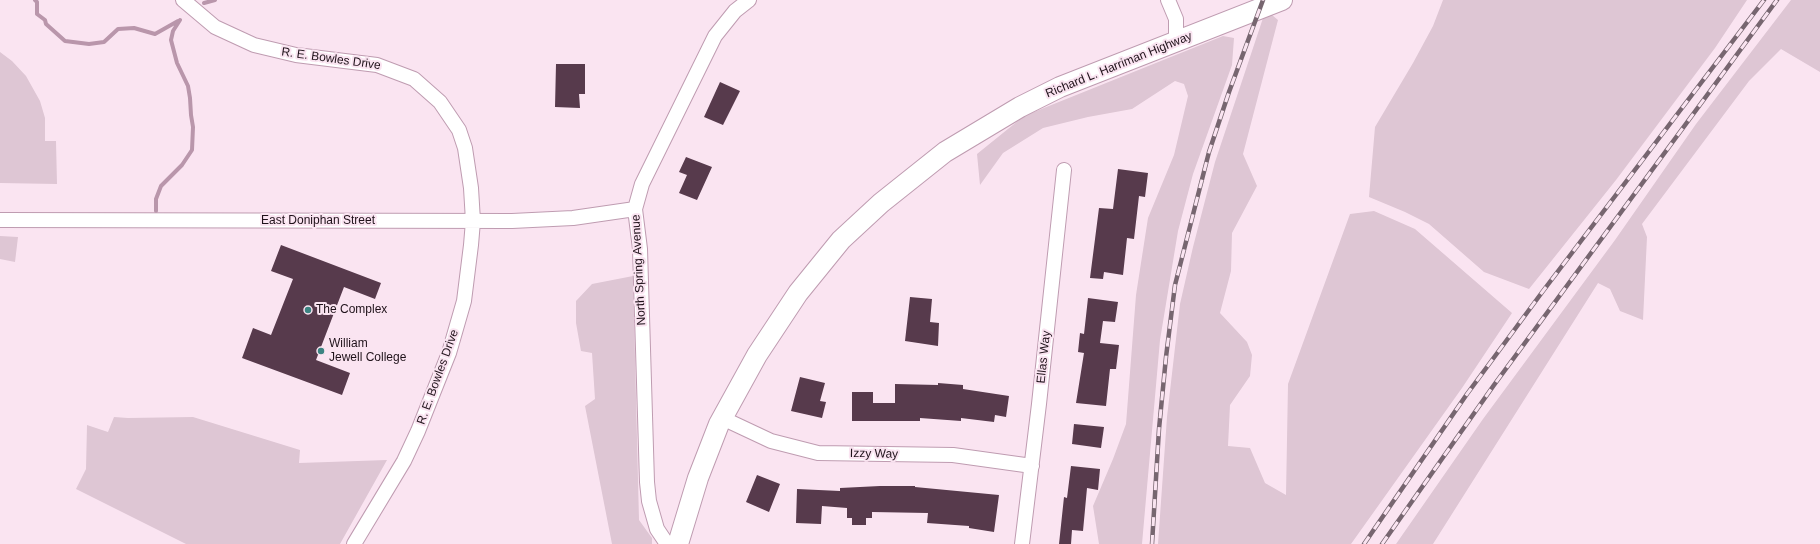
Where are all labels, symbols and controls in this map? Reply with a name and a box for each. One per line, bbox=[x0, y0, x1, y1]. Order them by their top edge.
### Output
street label: Richard L. Harriman Highway bbox=[1044, 29, 1194, 101]
street label: R. E. Bowles Drive bbox=[280, 45, 382, 73]
street label: East Doniphan Street bbox=[261, 214, 375, 228]
street label: North Spring Avenue bbox=[629, 214, 649, 326]
place label: The Complex bbox=[316, 303, 387, 317]
marker: The Complex bbox=[303, 305, 313, 315]
street label: R. E. Bowles Drive bbox=[414, 328, 462, 426]
street label: Ellas Way bbox=[1034, 330, 1054, 384]
place label: William Jewell College bbox=[329, 337, 406, 365]
marker: William Jewell College bbox=[316, 346, 326, 356]
street label: Izzy Way bbox=[850, 446, 898, 462]

